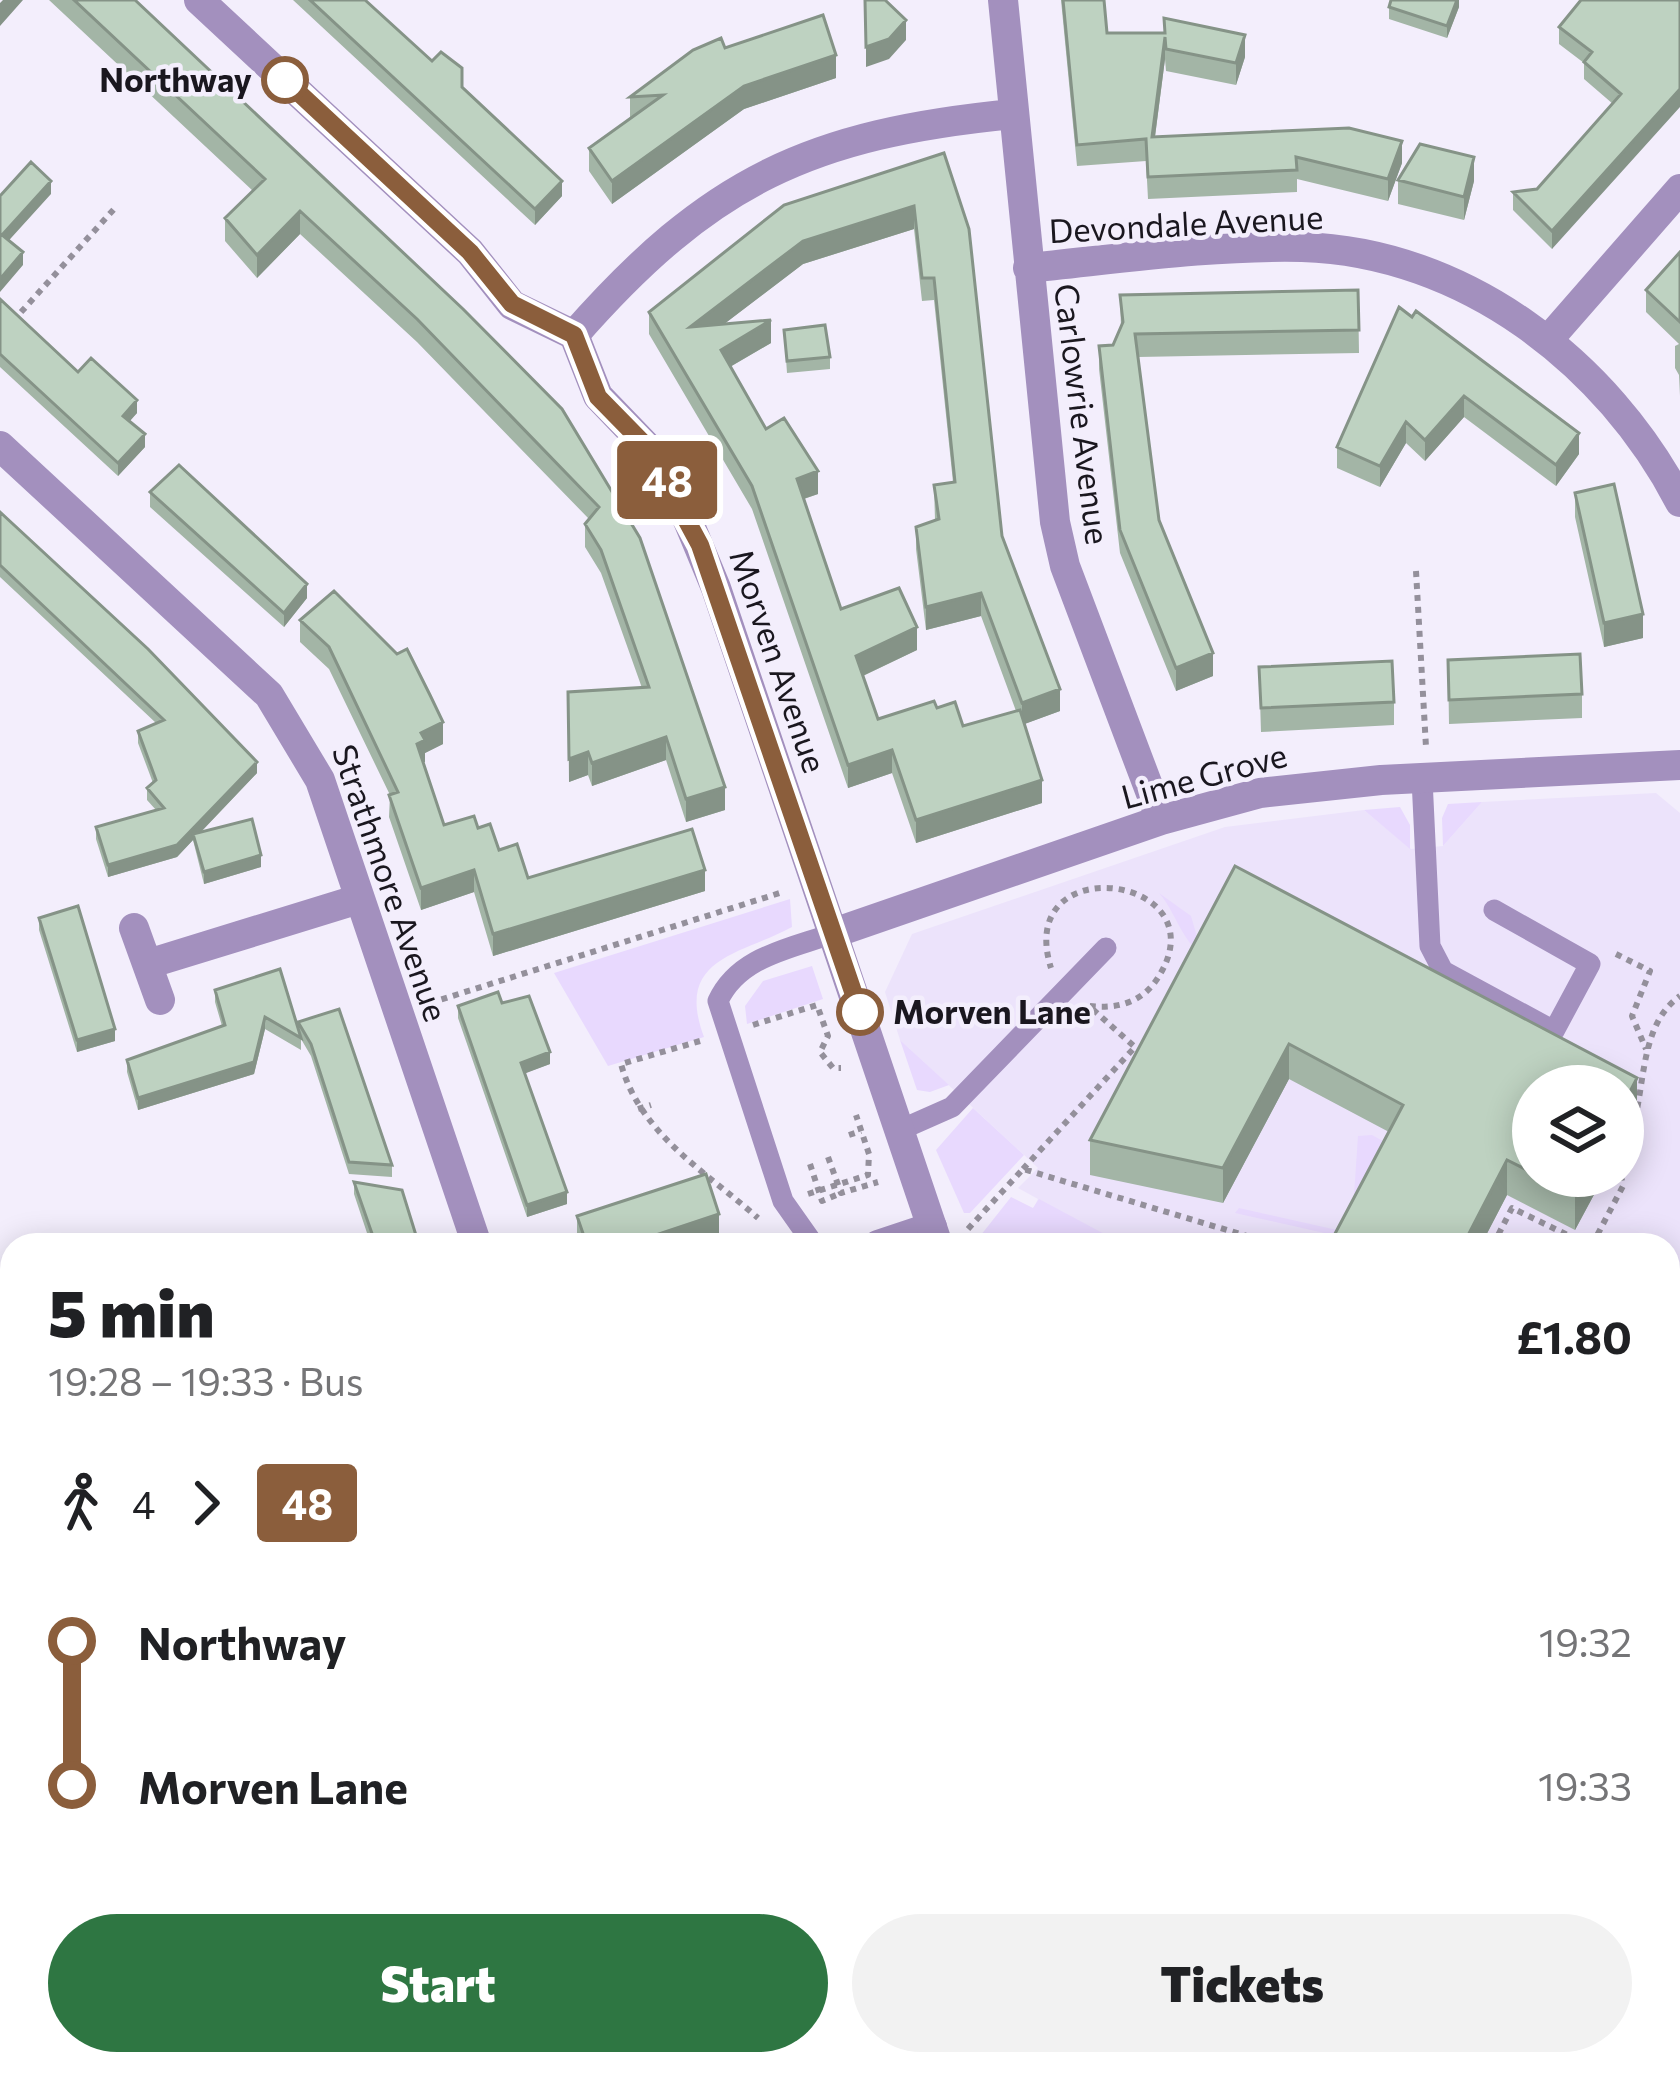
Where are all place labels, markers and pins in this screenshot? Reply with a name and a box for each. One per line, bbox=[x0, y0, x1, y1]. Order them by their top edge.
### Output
place label: Northway bbox=[99, 58, 252, 99]
marker: Northway bbox=[263, 58, 307, 102]
marker: Morven Lane bbox=[838, 990, 882, 1034]
place label: Morven Lane bbox=[893, 990, 1091, 1031]

